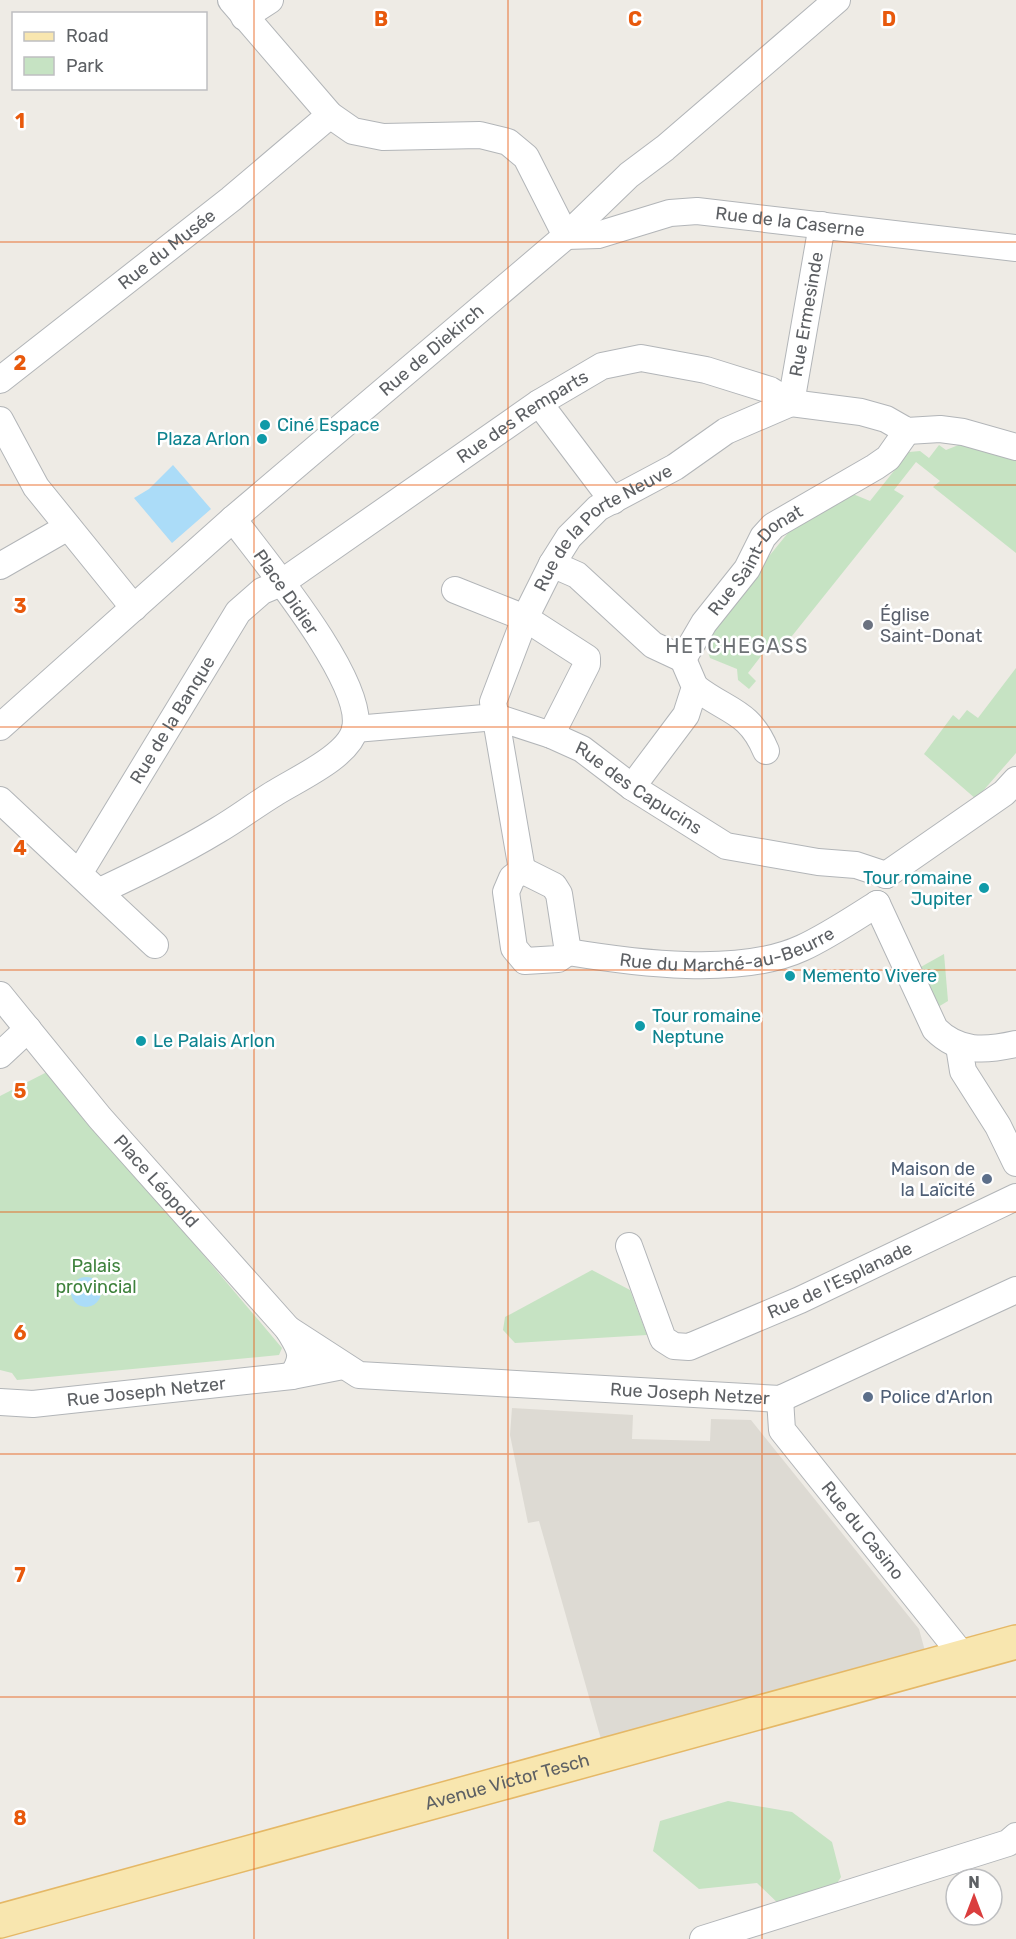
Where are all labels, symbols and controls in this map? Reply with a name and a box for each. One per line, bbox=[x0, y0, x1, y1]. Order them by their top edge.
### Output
text: B bbox=[374, 7, 388, 31]
text: C bbox=[628, 7, 642, 31]
text: D bbox=[882, 7, 896, 31]
legend bbox=[12, 12, 207, 90]
text: Road bbox=[66, 25, 109, 47]
text: Park bbox=[66, 55, 104, 77]
text: 1 bbox=[15, 109, 25, 133]
street label: Rue de la Caserne bbox=[714, 202, 866, 241]
street label: Rue du Musée bbox=[114, 204, 220, 294]
street label: Rue Ermesinde bbox=[785, 250, 828, 378]
street label: Rue de Diekirch bbox=[375, 300, 488, 401]
text: 2 bbox=[14, 351, 27, 375]
street label: Rue des Remparts bbox=[452, 366, 592, 468]
place label: Ciné Espace bbox=[277, 414, 380, 436]
marker: Ciné Espace bbox=[258, 418, 272, 432]
place label: Plaza Arlon bbox=[157, 428, 250, 450]
marker: Plaza Arlon bbox=[255, 432, 269, 446]
street label: Rue de la Porte Neuve bbox=[529, 459, 676, 595]
street label: Rue Saint-Donat bbox=[703, 500, 807, 620]
street label: Place Didier bbox=[249, 545, 324, 639]
text: 3 bbox=[13, 594, 27, 618]
place label: Église Saint-Donat bbox=[880, 604, 982, 647]
marker: Église Saint-Donat bbox=[861, 618, 875, 632]
district label: HETCHEGASS bbox=[665, 634, 809, 658]
street label: Rue de la Banque bbox=[125, 652, 220, 788]
street label: Rue des Capucins bbox=[572, 736, 706, 839]
text: 4 bbox=[13, 836, 27, 860]
place label: Tour romaine Jupiter bbox=[863, 867, 972, 910]
marker: Tour romaine Jupiter bbox=[977, 881, 991, 895]
street label: Rue du Marché-au-Beurre bbox=[618, 922, 838, 976]
place label: Memento Vivere bbox=[802, 965, 937, 987]
marker: Memento Vivere bbox=[783, 969, 797, 983]
place label: Tour romaine Neptune bbox=[652, 1005, 761, 1048]
marker: Tour romaine Neptune bbox=[633, 1019, 647, 1033]
place label: Le Palais Arlon bbox=[153, 1030, 275, 1052]
marker: Le Palais Arlon bbox=[134, 1034, 148, 1048]
text: 5 bbox=[14, 1079, 27, 1103]
street label: Place Léopold bbox=[109, 1130, 203, 1232]
place label: Maison de la Laïcité bbox=[891, 1158, 975, 1201]
marker: Maison de la Laïcité bbox=[980, 1172, 994, 1186]
street label: Rue de l'Esplanade bbox=[764, 1237, 916, 1324]
park label: Palais provincial bbox=[55, 1255, 137, 1298]
text: 6 bbox=[13, 1321, 27, 1345]
street label: Rue Joseph Netzer bbox=[66, 1372, 227, 1411]
street label: Rue Joseph Netzer bbox=[609, 1378, 770, 1409]
place label: Police d'Arlon bbox=[880, 1386, 993, 1408]
marker: Police d'Arlon bbox=[861, 1390, 875, 1404]
street label: Rue du Casino bbox=[817, 1477, 909, 1584]
text: 7 bbox=[14, 1563, 26, 1587]
street label: Avenue Victor Tesch bbox=[422, 1749, 592, 1815]
text: 8 bbox=[13, 1806, 27, 1830]
north arrow bbox=[944, 1867, 1004, 1927]
text: N bbox=[968, 1873, 980, 1892]

